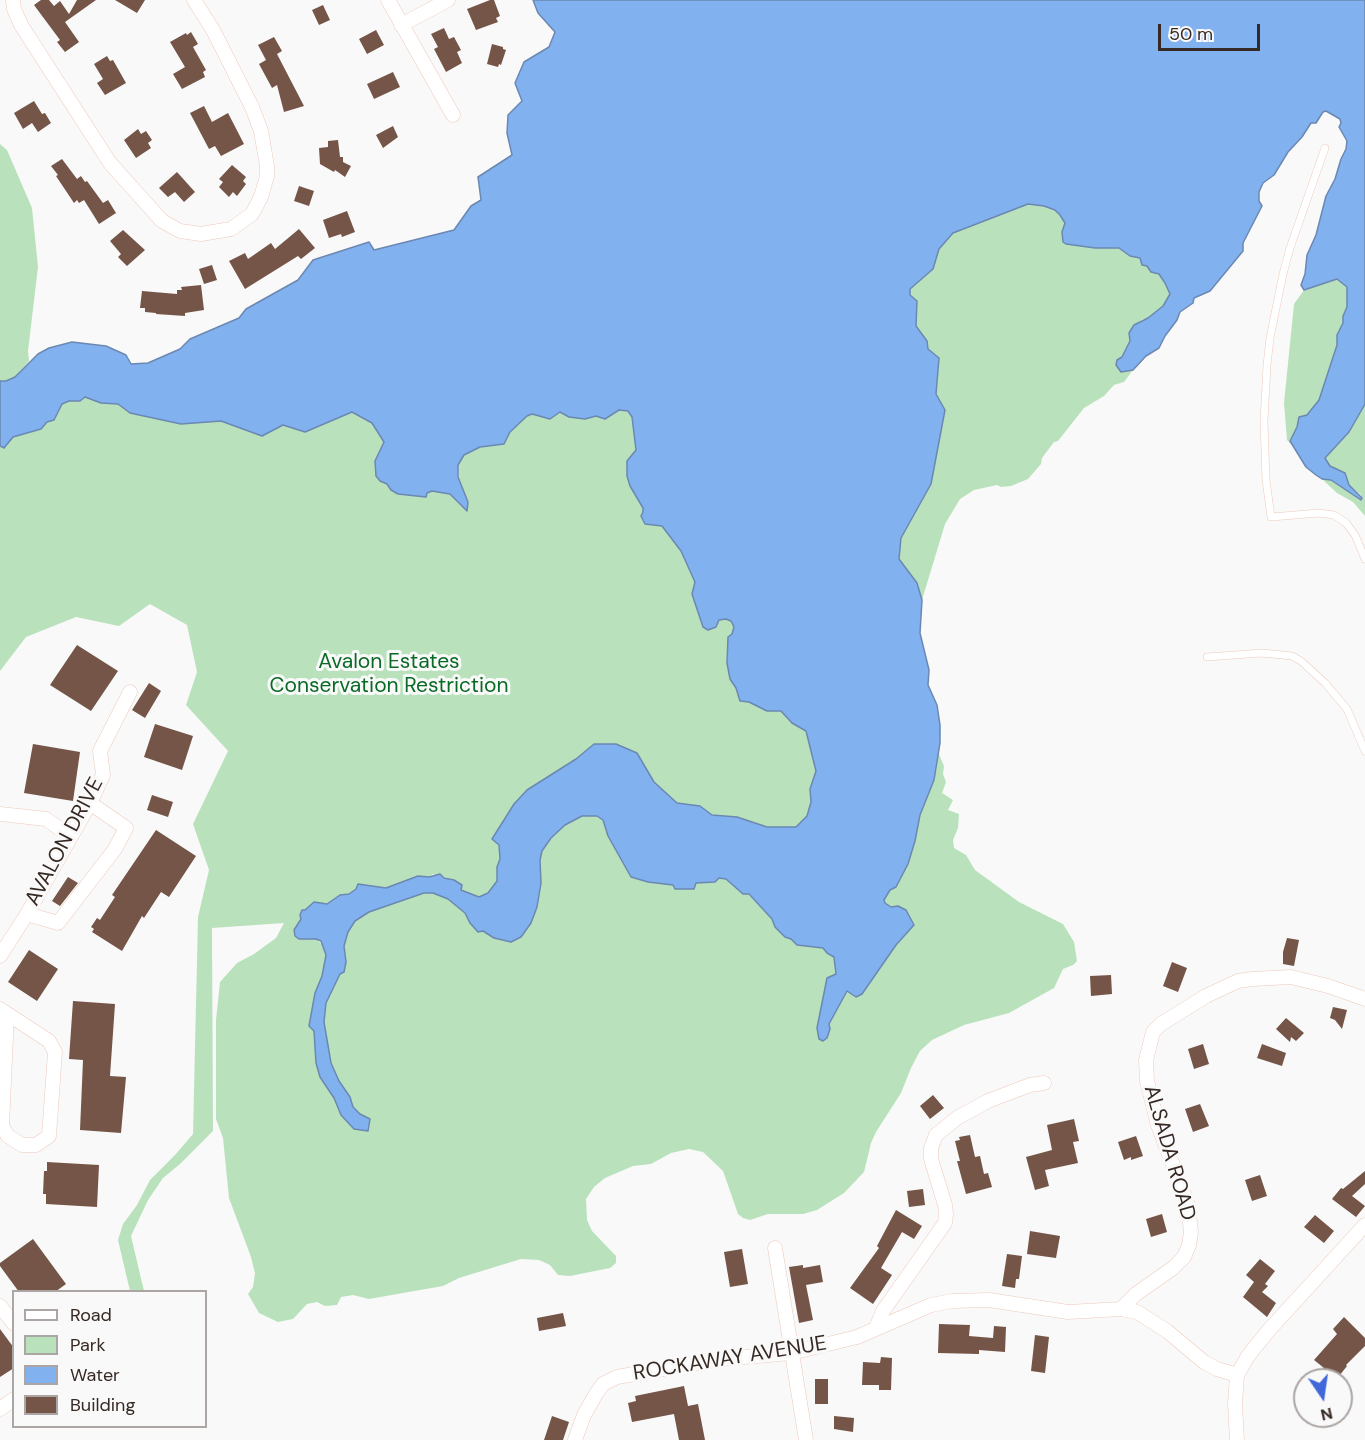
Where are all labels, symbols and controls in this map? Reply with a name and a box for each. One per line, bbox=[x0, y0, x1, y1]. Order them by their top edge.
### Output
scale bar bbox=[1161, 12, 1263, 50]
text: 50 m bbox=[1169, 22, 1213, 46]
park label: Avalon Estates Conservation Restriction bbox=[269, 649, 509, 699]
street label: AVALON DRIVE bbox=[21, 774, 109, 910]
street label: ALSADA ROAD bbox=[1138, 1082, 1200, 1224]
legend bbox=[12, 1290, 207, 1428]
text: Road bbox=[70, 1303, 112, 1327]
street label: ROCKAWAY AVENUE bbox=[631, 1331, 829, 1387]
text: Park bbox=[70, 1333, 106, 1357]
text: Water bbox=[70, 1363, 120, 1387]
north arrow bbox=[1293, 1368, 1353, 1428]
text: Building bbox=[70, 1393, 135, 1417]
text: N bbox=[1319, 1403, 1335, 1426]

